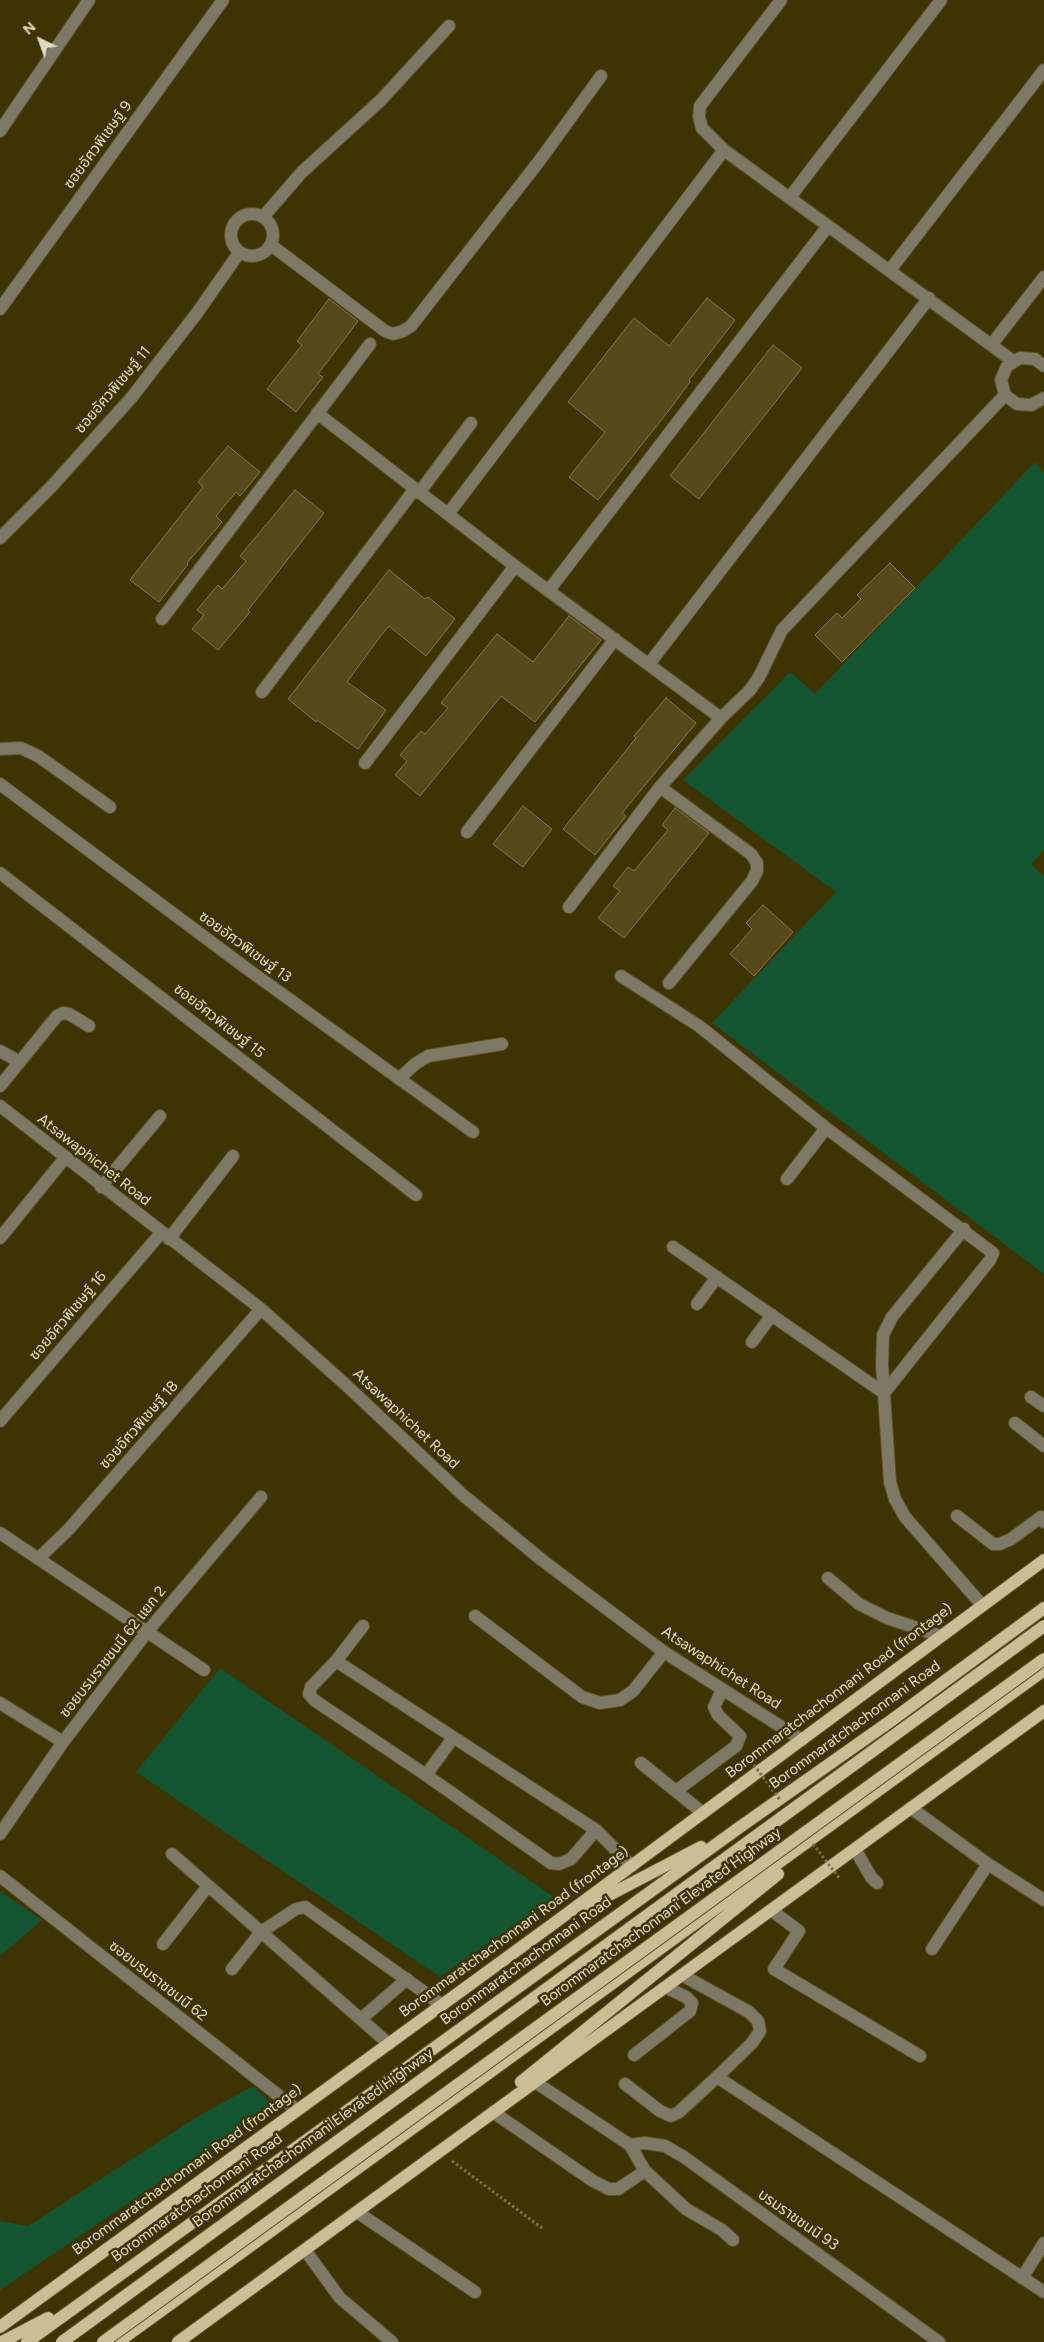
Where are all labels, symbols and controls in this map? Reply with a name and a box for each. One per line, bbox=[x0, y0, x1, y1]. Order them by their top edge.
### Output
north arrow bbox=[15, 15, 65, 65]
text: N bbox=[20, 19, 39, 38]
street label: ซอยอัศวพิเชษฐ์ 9 bbox=[60, 98, 136, 192]
street label: ซอยอัศวพิเชษฐ์ 11 bbox=[71, 343, 155, 437]
street label: ซอยอัศวพิเชษฐ์ 13 bbox=[195, 907, 295, 987]
street label: ซอยอัศวพิเชษฐ์ 15 bbox=[170, 980, 268, 1062]
street label: Atsawaphichet Road bbox=[34, 1110, 154, 1210]
street label: ซอยอัศวพิเชษฐ์ 16 bbox=[26, 1268, 110, 1364]
street label: Atsawaphichet Road bbox=[349, 1365, 463, 1473]
street label: ซอยอัศวพิเชษฐ์ 18 bbox=[96, 1377, 182, 1473]
street label: ซอยบรมราชชนนี 62 แยก 2 bbox=[56, 1583, 170, 1721]
street label: Borommaratchachonnani Road (frontage) bbox=[722, 1600, 956, 1782]
street label: Atsawaphichet Road bbox=[658, 1623, 784, 1713]
street label: Borommaratchachonnani Road bbox=[766, 1657, 944, 1793]
street label: Borommaratchachonnani Elevated Highway bbox=[537, 1824, 785, 2010]
street label: Borommaratchachonnani Road (frontage) bbox=[396, 1843, 632, 2021]
street label: Borommaratchachonnani Road bbox=[437, 1893, 615, 2029]
street label: ซอยบรมราชชนนี 62 bbox=[105, 1937, 211, 2025]
street label: Borommaratchachonnani Elevated Highway bbox=[189, 2045, 437, 2231]
street label: Borommaratchachonnani Road (frontage) bbox=[69, 2081, 305, 2259]
street label: Borommaratchachonnani Road bbox=[108, 2130, 286, 2266]
street label: บรมราชชนนี 93 bbox=[754, 2186, 842, 2254]

